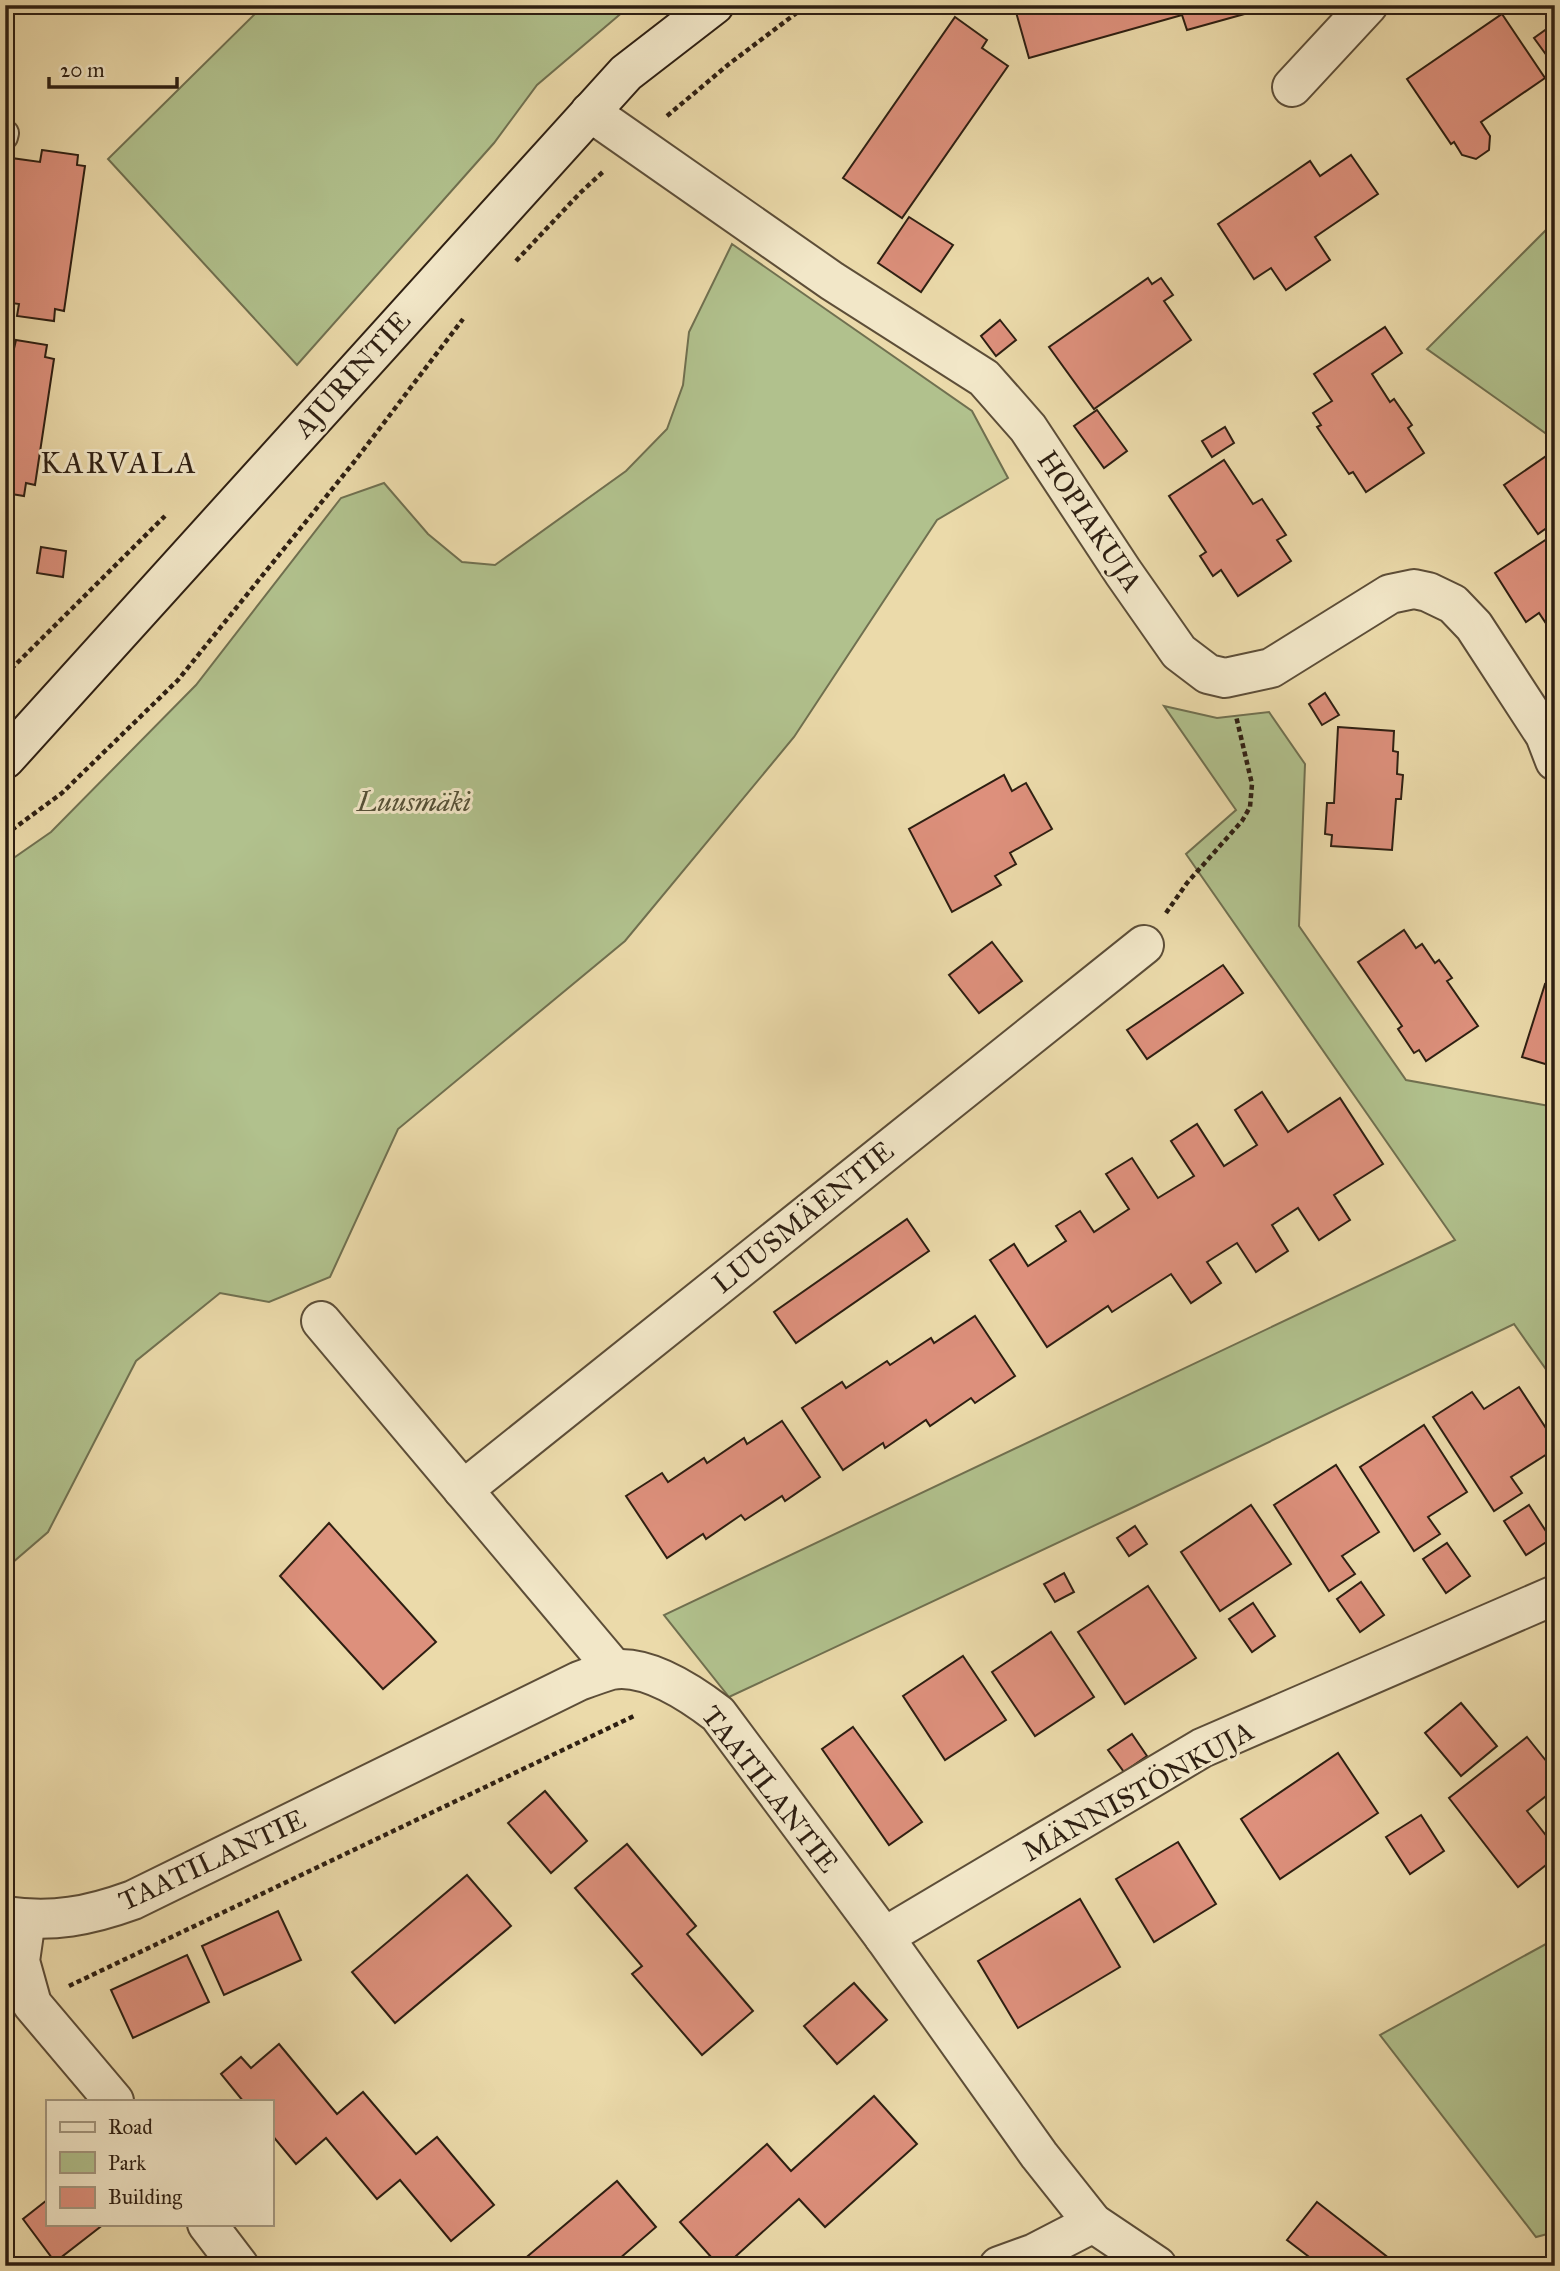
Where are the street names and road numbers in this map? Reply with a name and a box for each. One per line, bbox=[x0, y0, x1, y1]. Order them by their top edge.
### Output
street label: AJURINTIE bbox=[285, 303, 418, 445]
street label: HOPIAKUJA bbox=[1030, 444, 1150, 599]
street label: LUUSMÄENTIE bbox=[705, 1133, 901, 1301]
street label: TAATILANTIE bbox=[694, 1699, 846, 1879]
street label: MÄNNISTÖNKUJA bbox=[1016, 1713, 1260, 1869]
street label: TAATILANTIE bbox=[113, 1801, 311, 1919]

